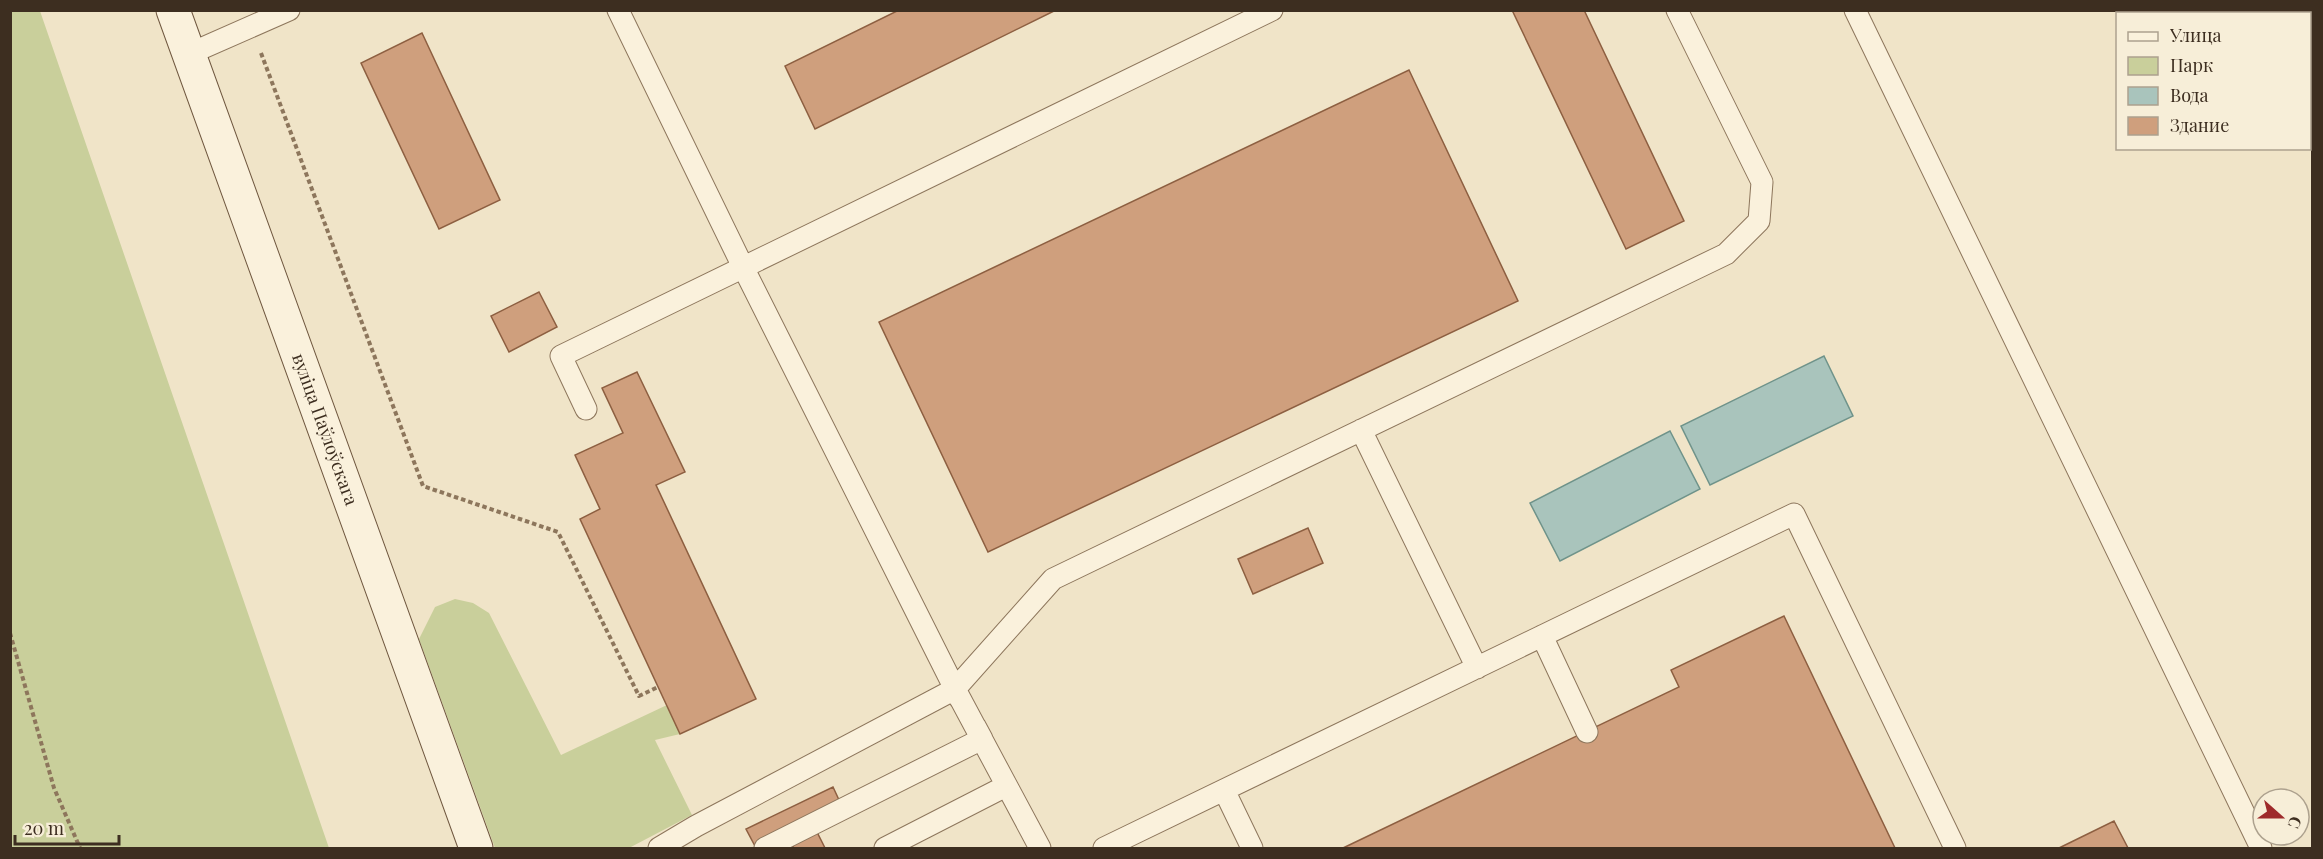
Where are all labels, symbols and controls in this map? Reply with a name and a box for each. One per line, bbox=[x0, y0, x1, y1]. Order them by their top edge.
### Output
legend bbox=[2116, 12, 2311, 150]
text: Улица bbox=[2169, 23, 2221, 47]
text: Парк bbox=[2170, 53, 2213, 77]
text: Вода bbox=[2170, 83, 2208, 107]
text: Здание bbox=[2170, 113, 2229, 137]
street label: вуліца Паўлоўскага bbox=[287, 350, 364, 508]
north arrow bbox=[2251, 787, 2311, 847]
scale bar bbox=[15, 808, 118, 846]
text: С bbox=[2284, 814, 2307, 832]
text: 20 m bbox=[24, 816, 64, 840]

